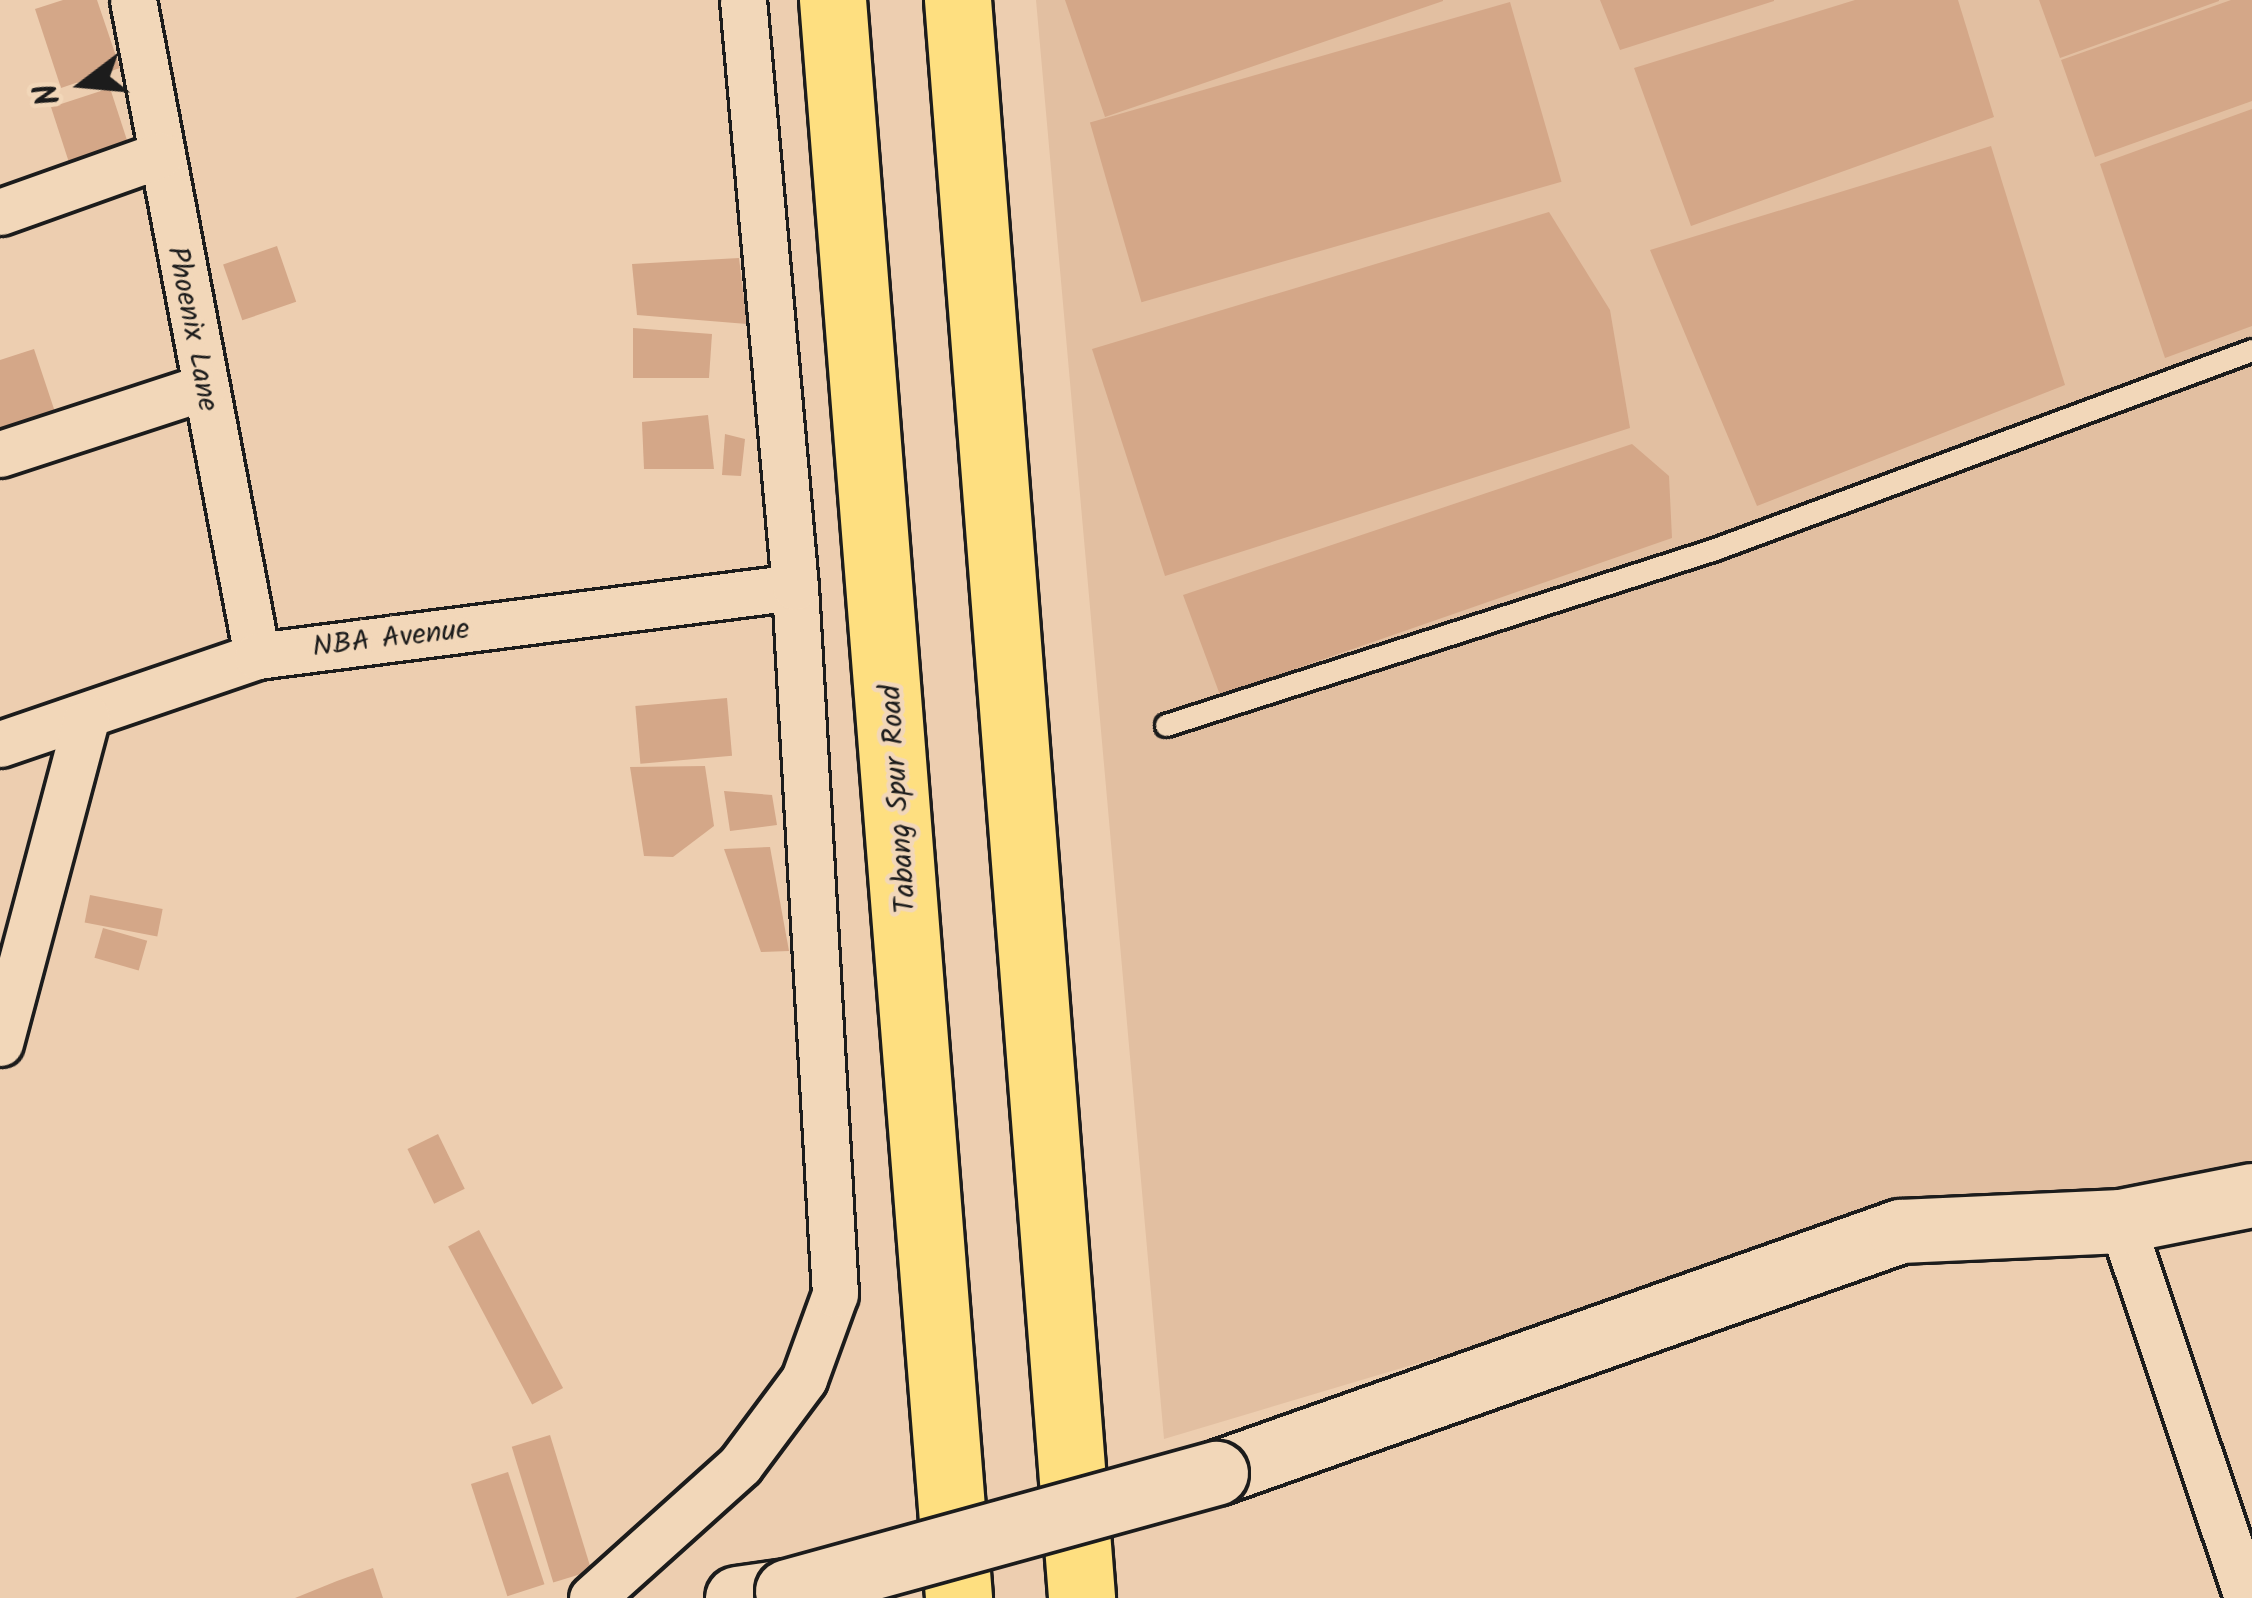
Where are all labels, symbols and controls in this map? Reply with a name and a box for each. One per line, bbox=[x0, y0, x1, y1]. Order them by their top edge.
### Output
north arrow bbox=[24, 24, 144, 144]
text: N bbox=[21, 77, 77, 111]
street label: Phoenix Lane bbox=[158, 243, 226, 415]
street label: NBA Avenue bbox=[310, 612, 472, 666]
street label: Tabang Spur Road bbox=[873, 684, 925, 914]

